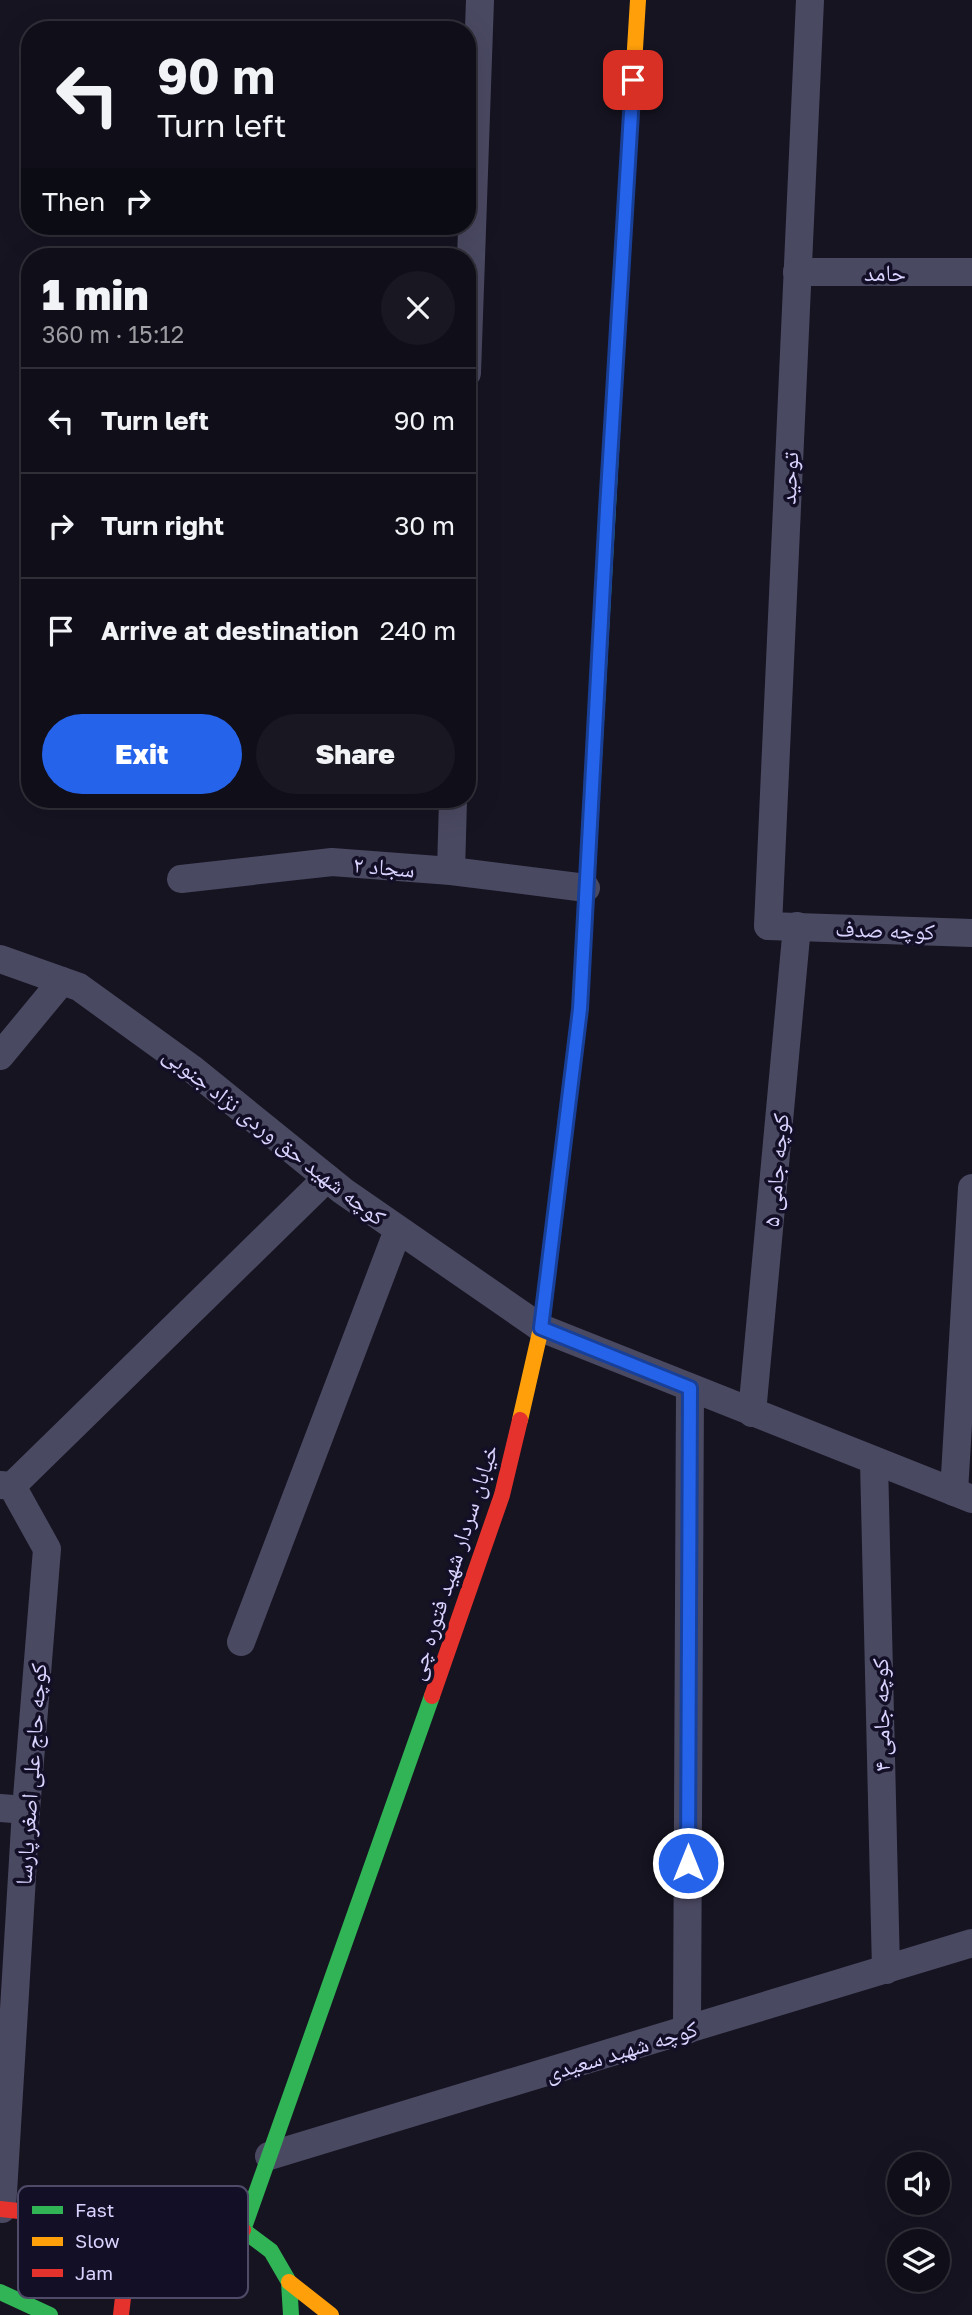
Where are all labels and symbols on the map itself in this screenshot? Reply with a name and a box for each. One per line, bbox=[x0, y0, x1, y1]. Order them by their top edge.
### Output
pin bbox=[603, 50, 663, 110]
street label: حامد bbox=[864, 258, 906, 286]
street label: توحید bbox=[773, 451, 804, 505]
street label: سجاد ۲ bbox=[352, 849, 416, 883]
street label: کوچه صدف bbox=[835, 913, 936, 945]
street label: کوچه شهید حق وردی نژاد جنوبی bbox=[157, 1039, 392, 1232]
street label: کوچه جامی ۵ bbox=[756, 1112, 795, 1228]
street label: خیابان سردار شهید فتوره چی bbox=[401, 1441, 504, 1684]
street label: کوچه جامی ۴ bbox=[865, 1657, 896, 1772]
street label: کوچه حاج علی اصغر پارسا bbox=[8, 1662, 54, 1886]
position arrow bbox=[651, 1826, 725, 1900]
street label: کوچه شهید سعیدی bbox=[541, 2013, 701, 2087]
legend bbox=[18, 2186, 248, 2298]
text: Fast bbox=[75, 2198, 114, 2221]
text: Slow bbox=[75, 2229, 120, 2252]
text: Jam bbox=[75, 2261, 113, 2284]

